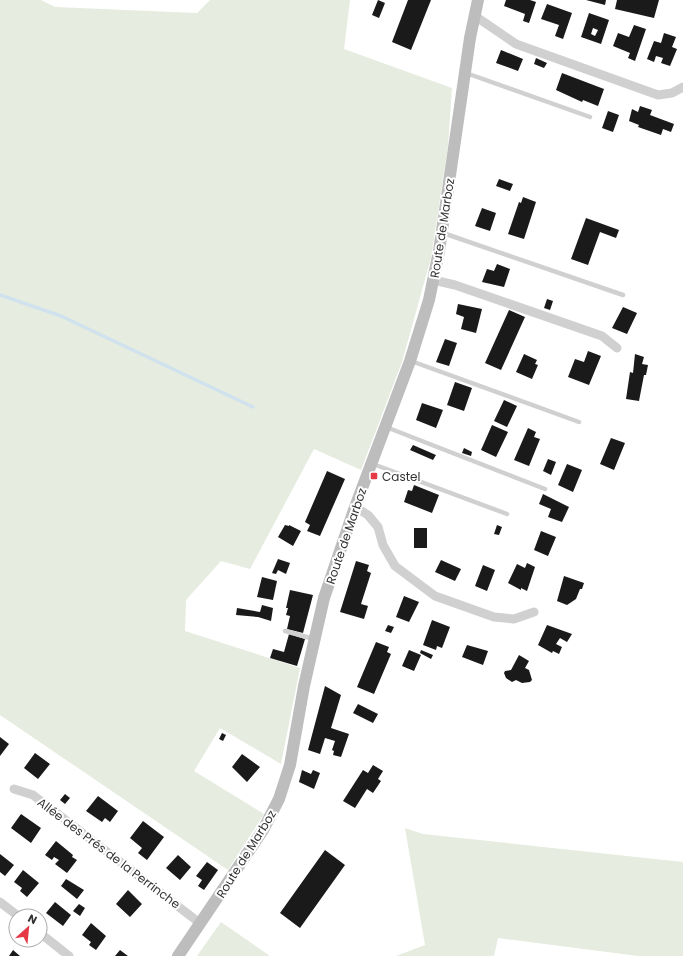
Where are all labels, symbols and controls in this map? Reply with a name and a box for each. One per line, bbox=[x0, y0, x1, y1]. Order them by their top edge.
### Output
street label: Route de Marboz bbox=[426, 177, 458, 279]
place label: Castel bbox=[382, 468, 420, 485]
marker: Castel bbox=[369, 471, 379, 481]
street label: Route de Marboz bbox=[322, 486, 370, 586]
street label: Allée des Prés de la Perrinche bbox=[34, 794, 184, 912]
street label: Route de Marboz bbox=[212, 807, 280, 901]
north arrow bbox=[8, 908, 48, 948]
text: N bbox=[25, 910, 40, 928]

